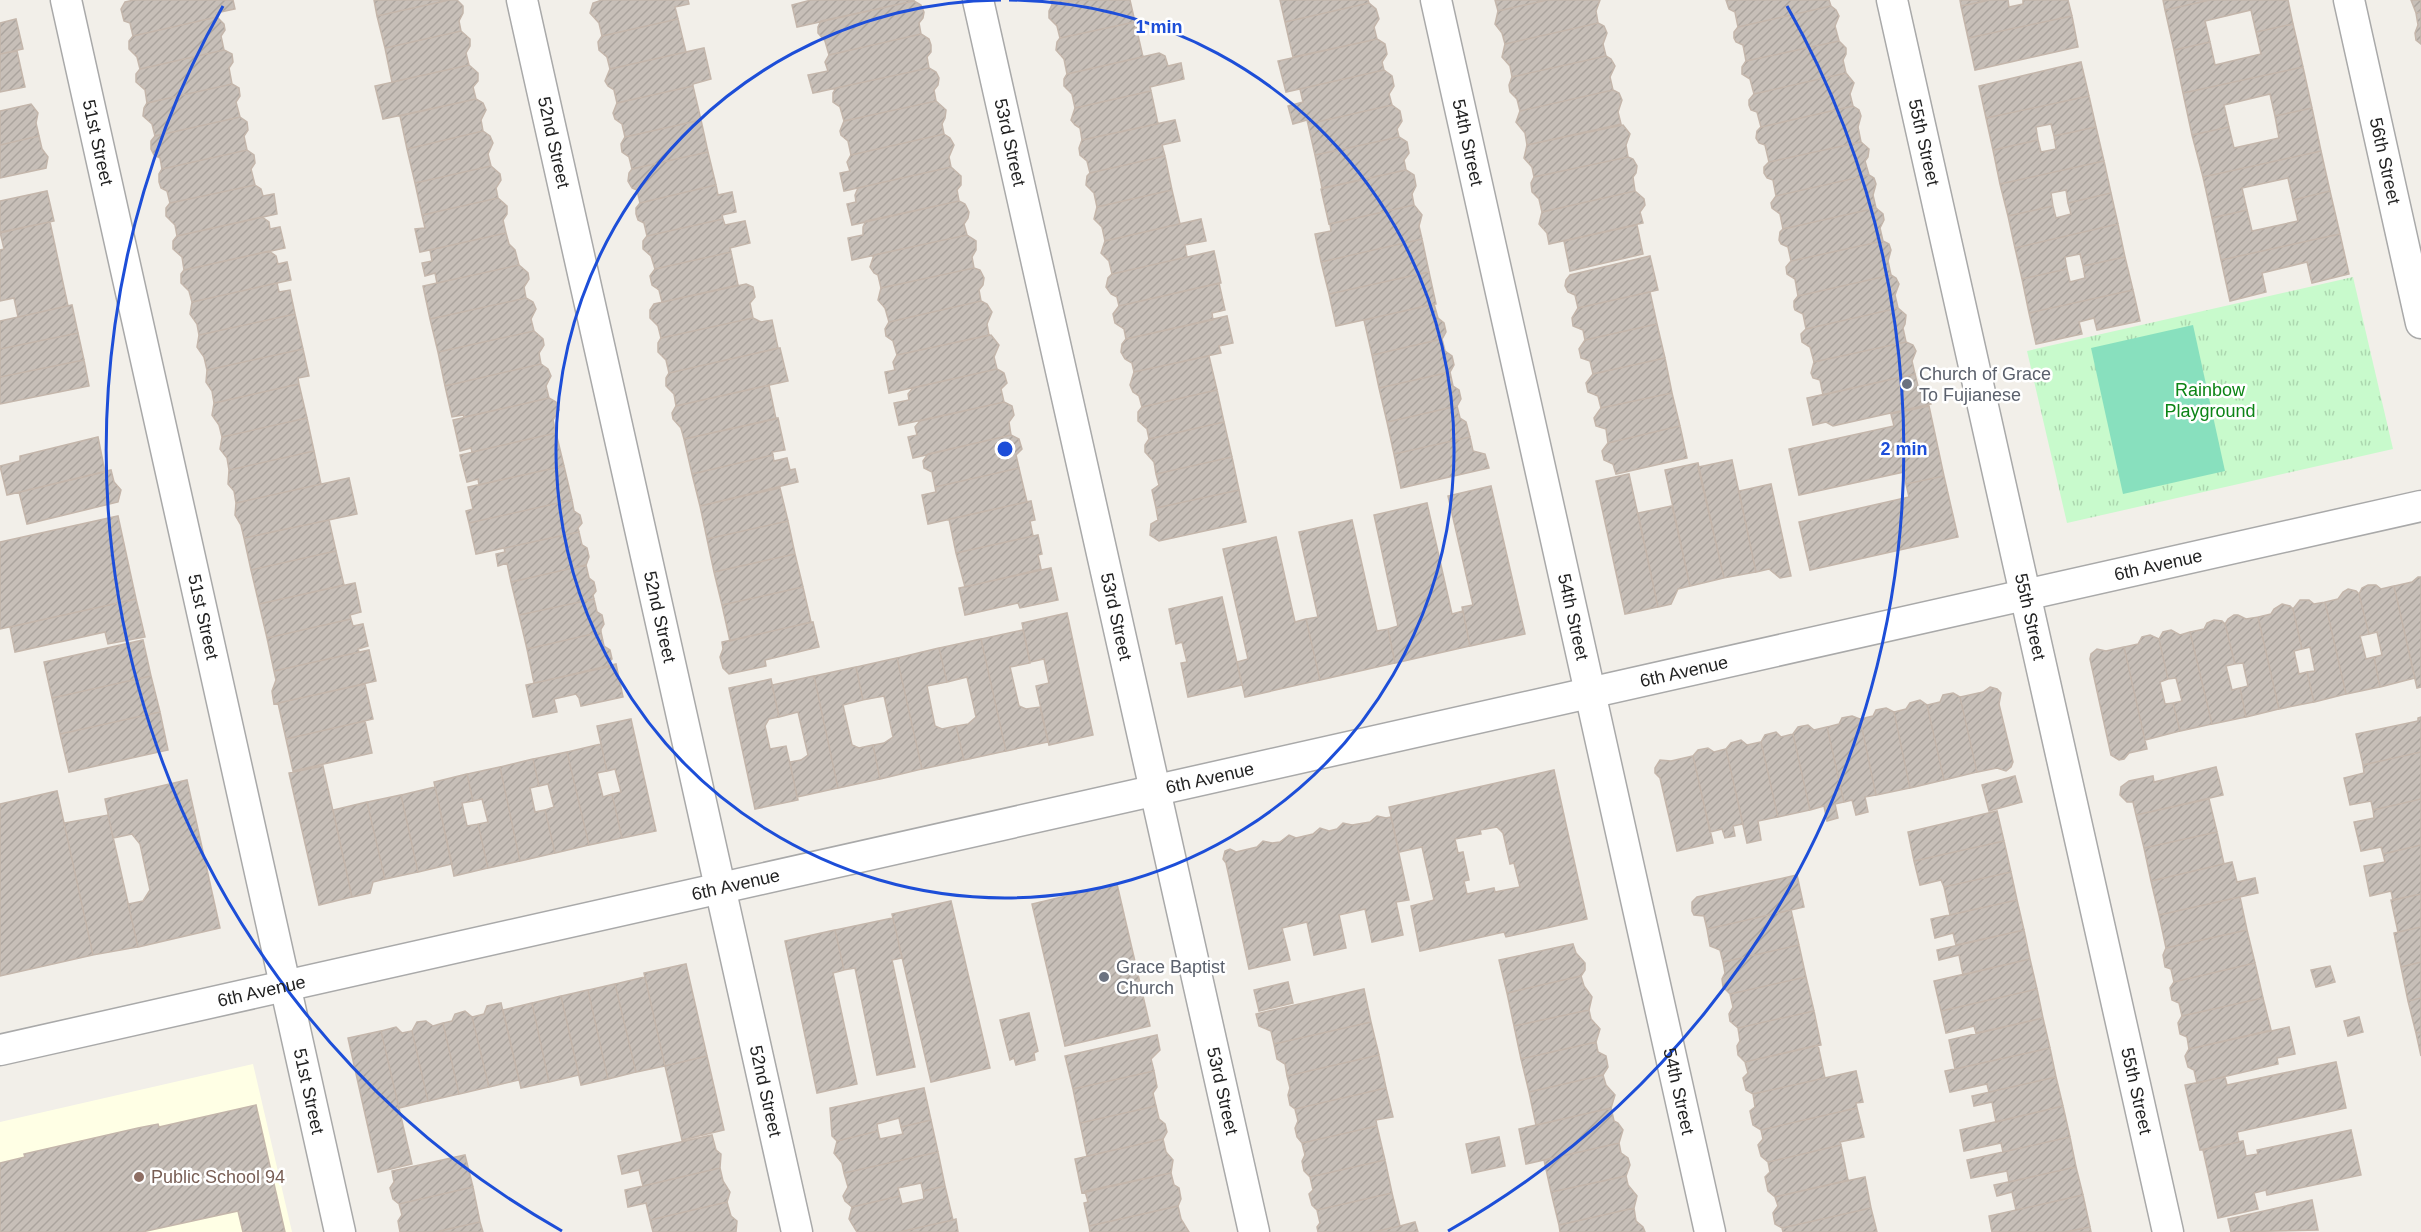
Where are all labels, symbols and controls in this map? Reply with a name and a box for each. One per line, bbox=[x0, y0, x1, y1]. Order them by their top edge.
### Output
text: 1 min bbox=[1135, 17, 1183, 37]
street label: 52nd Street bbox=[534, 95, 574, 190]
street label: 53rd Street bbox=[990, 97, 1029, 188]
street label: 54th Street bbox=[1448, 97, 1487, 188]
street label: 55th Street bbox=[1905, 97, 1943, 188]
street label: 51st Street bbox=[78, 98, 117, 187]
street label: 56th Street bbox=[2366, 116, 2404, 206]
place label: Church of Grace To Fujianese bbox=[1919, 364, 2051, 405]
marker: Church of Grace To Fujianese bbox=[1900, 377, 1914, 391]
park label: Rainbow Playground bbox=[2164, 380, 2256, 421]
centre of rings bbox=[995, 439, 1015, 459]
text: 2 min bbox=[1880, 439, 1928, 459]
street label: 6th Avenue bbox=[2112, 545, 2204, 585]
street label: 52nd Street bbox=[640, 569, 680, 664]
street label: 53rd Street bbox=[1097, 571, 1136, 662]
street label: 51st Street bbox=[184, 572, 222, 662]
street label: 54th Street bbox=[1554, 572, 1593, 662]
street label: 55th Street bbox=[2011, 572, 2050, 662]
street label: 6th Avenue bbox=[1638, 652, 1730, 691]
street label: 6th Avenue bbox=[1164, 759, 1256, 798]
street label: 6th Avenue bbox=[690, 865, 782, 904]
place label: Grace Baptist Church bbox=[1116, 957, 1225, 998]
marker: Grace Baptist Church bbox=[1097, 970, 1111, 984]
street label: 6th Avenue bbox=[215, 972, 307, 1011]
street label: 52nd Street bbox=[746, 1044, 785, 1139]
street label: 53rd Street bbox=[1203, 1045, 1242, 1137]
street label: 54th Street bbox=[1659, 1046, 1698, 1137]
street label: 55th Street bbox=[2117, 1046, 2156, 1136]
street label: 51st Street bbox=[289, 1047, 328, 1136]
place label: Public School 94 bbox=[151, 1167, 285, 1187]
marker: Public School 94 bbox=[132, 1170, 146, 1184]

